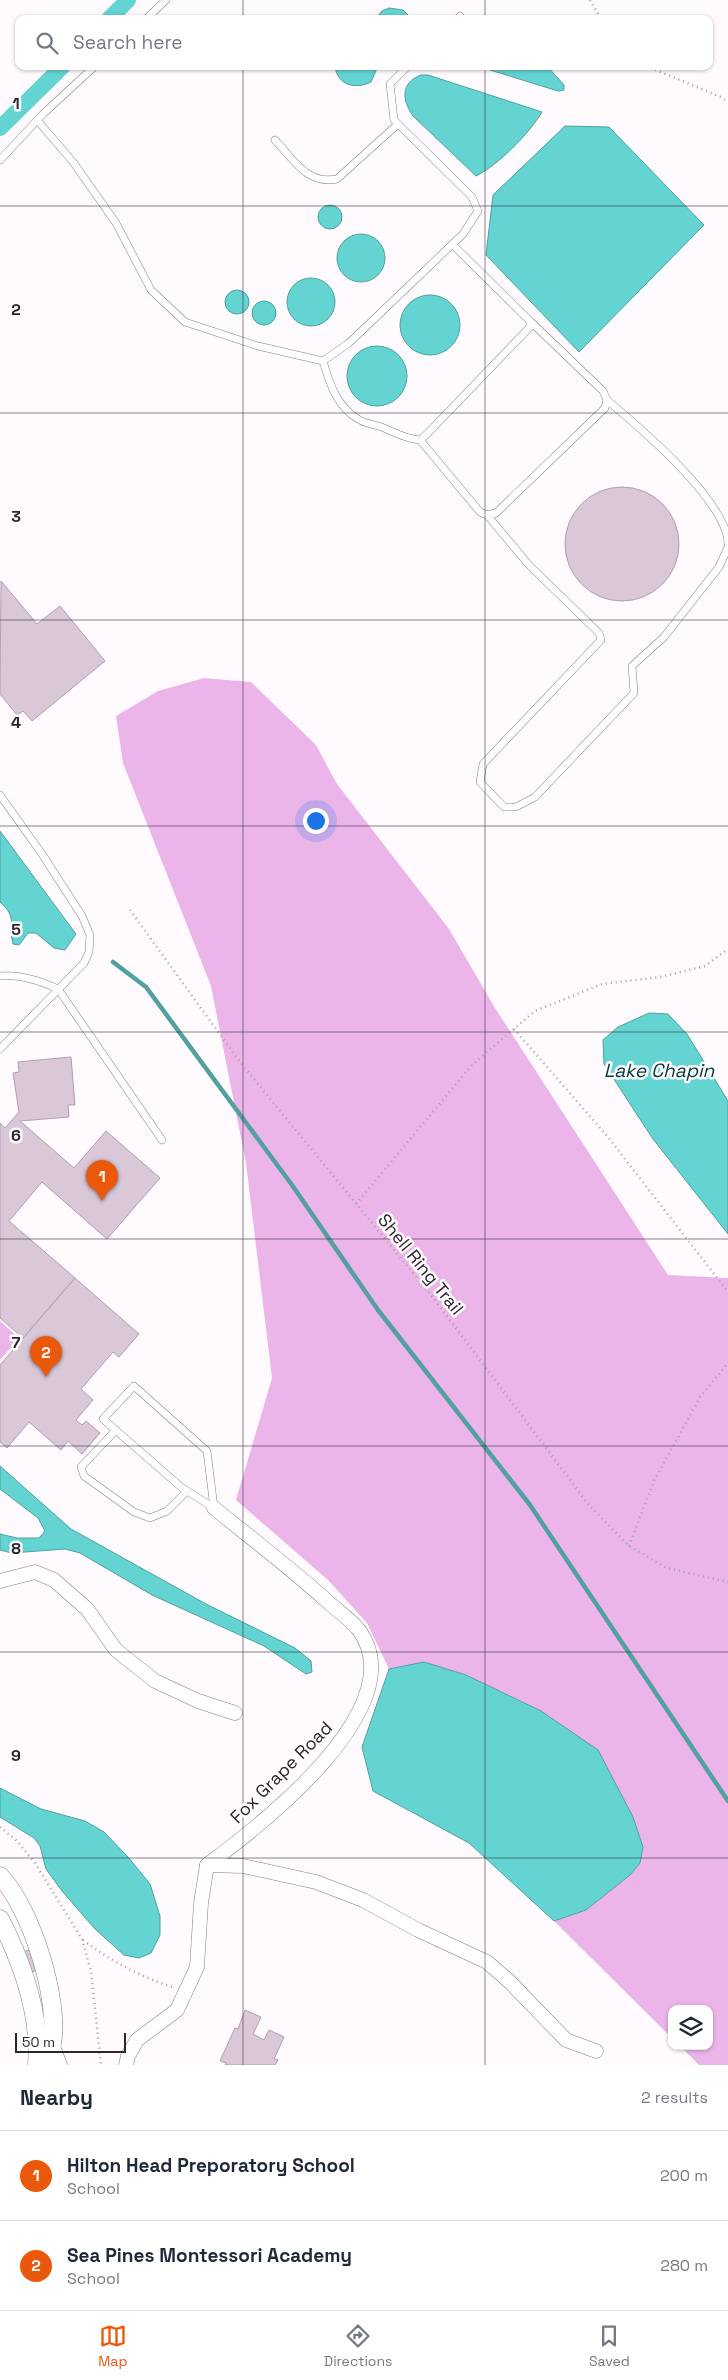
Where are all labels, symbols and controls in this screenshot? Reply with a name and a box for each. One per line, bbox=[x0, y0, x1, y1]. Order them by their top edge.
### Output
search box bbox=[15, 15, 713, 70]
icon: search bbox=[33, 29, 61, 57]
text: Search here bbox=[73, 30, 183, 55]
text: 1 bbox=[12, 93, 20, 114]
text: 2 bbox=[11, 299, 21, 320]
text: 3 bbox=[11, 506, 21, 527]
text: 4 bbox=[11, 712, 21, 733]
your location bbox=[303, 808, 329, 834]
text: 5 bbox=[11, 919, 21, 940]
water label: Lake Chapin bbox=[604, 1058, 715, 1083]
text: 6 bbox=[11, 1125, 21, 1146]
pin: 1 bbox=[86, 1160, 118, 1201]
street label: Shell Ring Trail bbox=[373, 1209, 469, 1319]
text: 7 bbox=[12, 1332, 21, 1353]
pin: 2 bbox=[30, 1336, 62, 1377]
text: 8 bbox=[11, 1538, 21, 1559]
street label: Fox Grape Road bbox=[225, 1716, 337, 1828]
text: 9 bbox=[11, 1745, 21, 1766]
map controls bbox=[668, 2005, 713, 2050]
button: layers bbox=[668, 2005, 713, 2050]
scale bar bbox=[15, 2030, 126, 2053]
text: 50 m bbox=[22, 2033, 55, 2051]
text: Nearby bbox=[20, 2084, 93, 2111]
text: 2 results bbox=[641, 2087, 708, 2108]
text: Hilton Head Preporatory School bbox=[67, 2153, 355, 2178]
text: 1 bbox=[32, 2165, 40, 2186]
text: 200 m bbox=[660, 2165, 708, 2186]
text: School bbox=[67, 2178, 120, 2199]
text: Sea Pines Montessori Academy bbox=[67, 2243, 352, 2268]
text: 2 bbox=[31, 2255, 41, 2276]
text: 280 m bbox=[660, 2255, 708, 2276]
text: School bbox=[67, 2268, 120, 2289]
tab: Map bbox=[98, 2322, 127, 2370]
tab: Directions bbox=[324, 2322, 392, 2370]
tab: Saved bbox=[589, 2322, 630, 2370]

